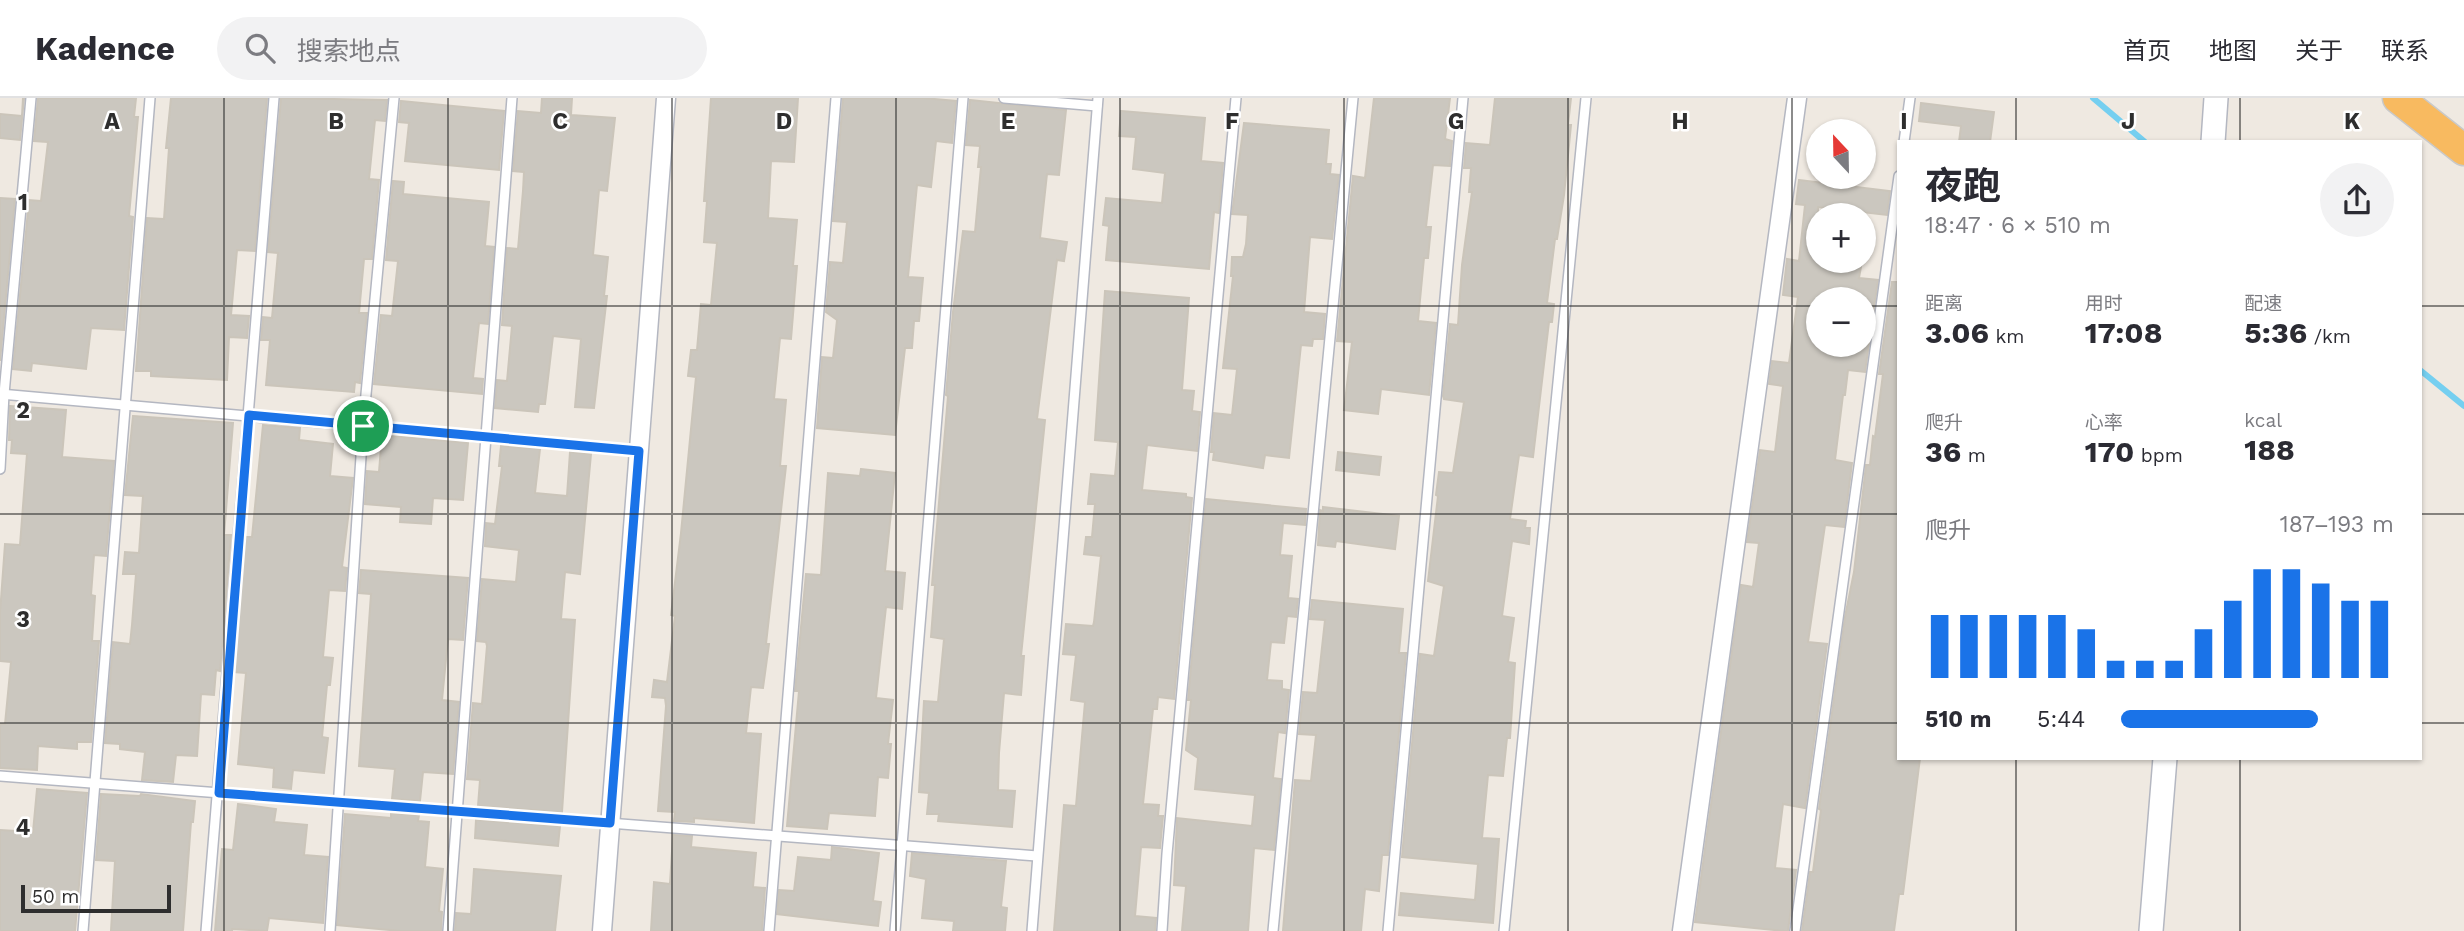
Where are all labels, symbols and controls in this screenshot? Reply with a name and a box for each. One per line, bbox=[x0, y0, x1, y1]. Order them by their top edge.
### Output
search box bbox=[217, 17, 707, 80]
text: Kadence bbox=[35, 29, 175, 68]
icon: search bbox=[241, 29, 279, 67]
text: 搜索地点 bbox=[297, 36, 401, 66]
text: 首页 bbox=[2123, 37, 2171, 65]
text: 地图 bbox=[2209, 37, 2257, 65]
text: 关于 bbox=[2295, 37, 2343, 65]
text: 联系 bbox=[2381, 37, 2429, 65]
text: A bbox=[104, 108, 120, 135]
text: B bbox=[328, 108, 344, 135]
text: C bbox=[552, 108, 568, 135]
text: D bbox=[776, 108, 792, 135]
text: E bbox=[1001, 108, 1015, 135]
text: F bbox=[1225, 108, 1239, 135]
text: G bbox=[1448, 108, 1464, 135]
text: H bbox=[1671, 108, 1689, 135]
text: I bbox=[1900, 108, 1908, 135]
text: J bbox=[2121, 108, 2135, 135]
text: K bbox=[2344, 108, 2360, 135]
north arrow bbox=[1806, 119, 1876, 189]
map controls bbox=[1806, 119, 1876, 357]
button: share bbox=[2320, 163, 2394, 237]
text: 夜跑 bbox=[1925, 164, 2001, 208]
text: 1 bbox=[18, 189, 28, 216]
button: + bbox=[1806, 203, 1876, 273]
text: 18:47 · 6 × 510 m bbox=[1925, 212, 2111, 239]
button: − bbox=[1806, 287, 1876, 357]
text: 距离 bbox=[1925, 292, 1963, 315]
text: 用时 bbox=[2085, 292, 2123, 315]
text: 配速 bbox=[2244, 292, 2282, 315]
text: 3.06 bbox=[1925, 315, 1989, 350]
text: 17:08 bbox=[2085, 315, 2162, 350]
text: 5:36 bbox=[2244, 315, 2307, 350]
text: km bbox=[1989, 325, 2024, 348]
text: /km bbox=[2307, 325, 2351, 348]
pin bbox=[333, 396, 393, 456]
text: 2 bbox=[16, 397, 30, 424]
icon: arrive bbox=[344, 407, 382, 445]
text: kcal bbox=[2244, 409, 2282, 432]
text: 爬升 bbox=[1925, 411, 1963, 434]
text: 心率 bbox=[2085, 411, 2123, 434]
text: 188 bbox=[2244, 432, 2295, 467]
text: 36 bbox=[1925, 434, 1961, 469]
text: 170 bbox=[2085, 434, 2134, 469]
text: m bbox=[1961, 444, 1986, 467]
text: bpm bbox=[2134, 444, 2183, 467]
text: 187–193 m bbox=[2280, 511, 2394, 538]
text: 爬升 bbox=[1925, 517, 1971, 544]
text: 3 bbox=[16, 606, 30, 633]
text: 510 m bbox=[1925, 706, 1991, 733]
text: 5:44 bbox=[2037, 706, 2085, 733]
text: 4 bbox=[16, 814, 31, 841]
scale bar bbox=[21, 882, 172, 914]
text: 50 m bbox=[32, 885, 79, 908]

